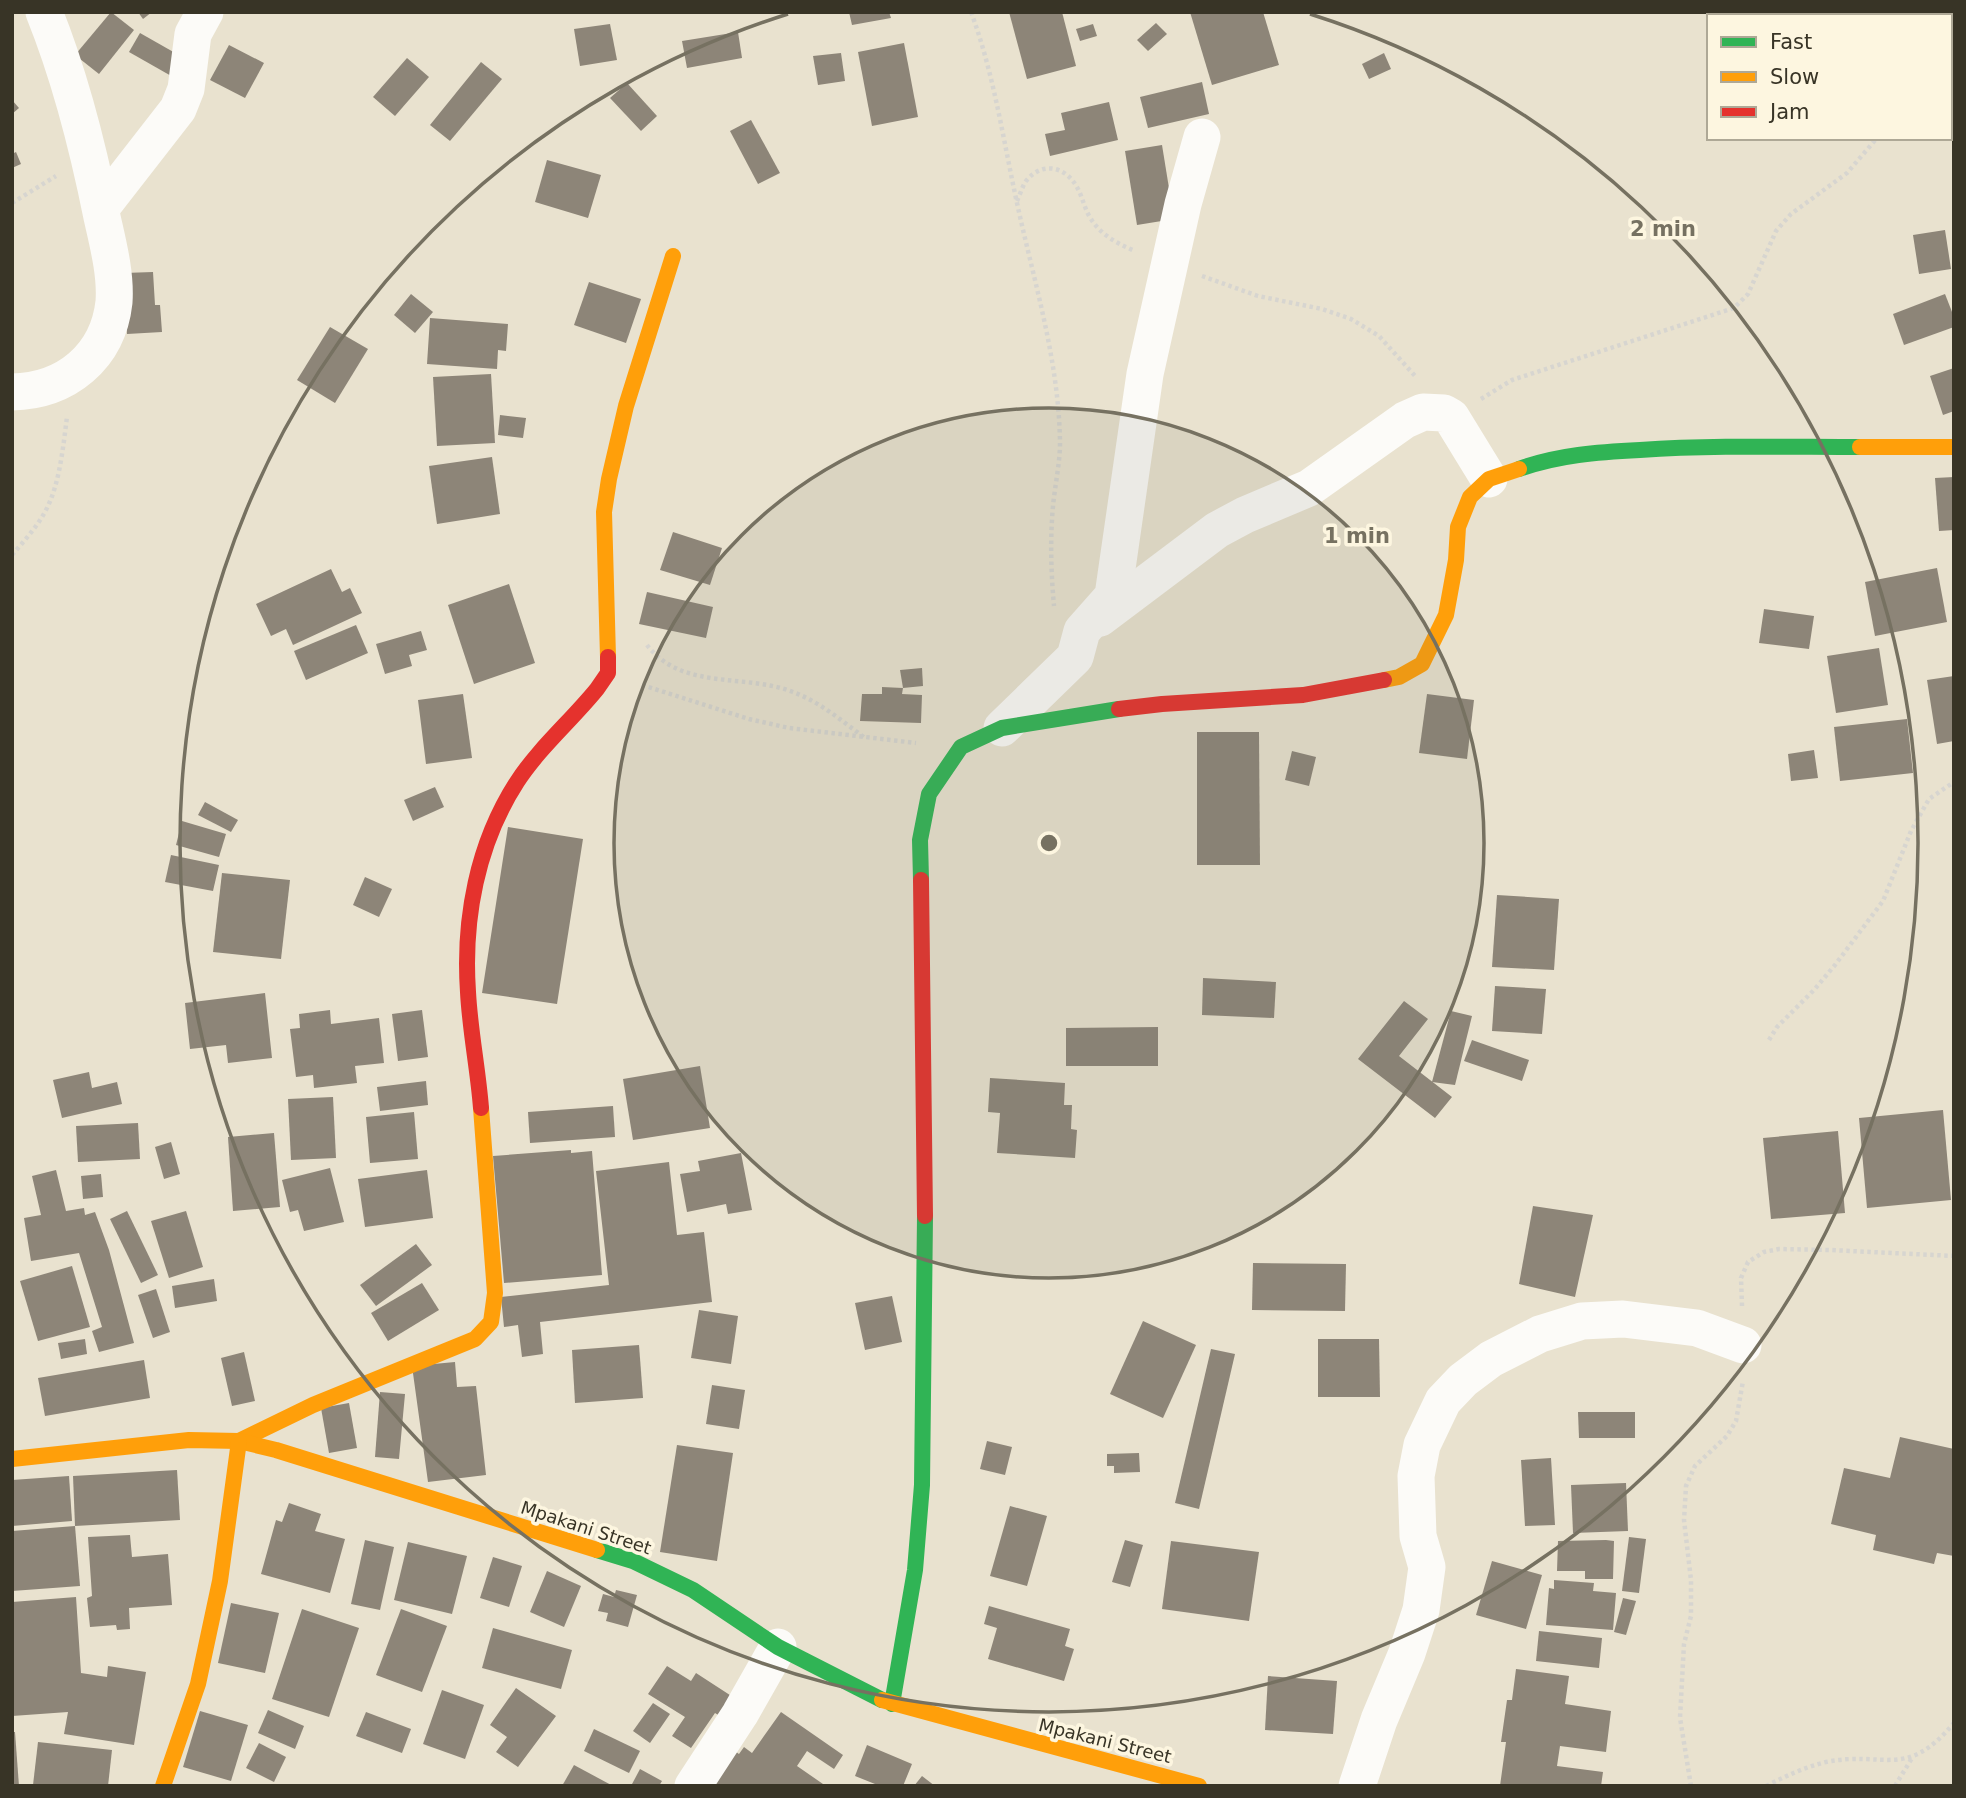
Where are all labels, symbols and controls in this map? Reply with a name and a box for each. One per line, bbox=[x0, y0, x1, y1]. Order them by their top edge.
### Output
legend bbox=[1707, 14, 1952, 140]
text: Fast bbox=[1770, 30, 1812, 54]
text: Slow bbox=[1770, 65, 1819, 89]
text: Jam bbox=[1768, 100, 1810, 124]
text: 2 min bbox=[1630, 217, 1696, 241]
text: 1 min bbox=[1324, 524, 1390, 548]
centre of rings bbox=[1037, 831, 1061, 855]
street label: Mpakani Street bbox=[518, 1497, 654, 1559]
street label: Mpakani Street bbox=[1037, 1714, 1174, 1767]

